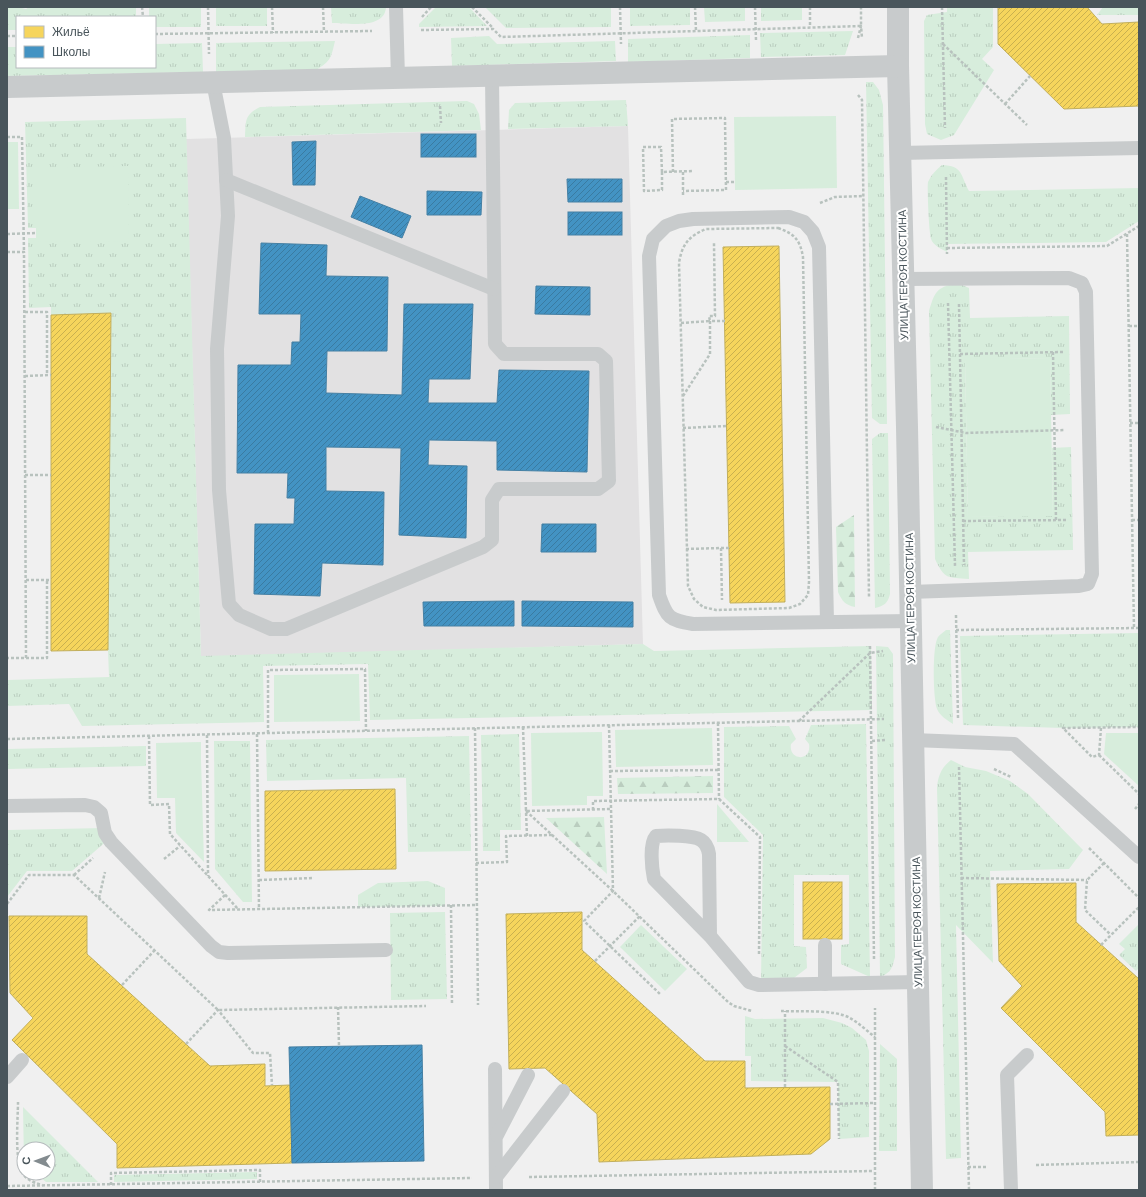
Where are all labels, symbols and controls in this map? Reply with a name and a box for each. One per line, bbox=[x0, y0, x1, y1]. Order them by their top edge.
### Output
legend bbox=[16, 16, 156, 68]
text: Жильё bbox=[52, 24, 90, 38]
text: Школы bbox=[52, 44, 90, 58]
street label: УЛИЦА ГЕРОЯ КОСТИНА bbox=[895, 209, 910, 340]
street label: УЛИЦА ГЕРОЯ КОСТИНА bbox=[902, 532, 917, 663]
street label: УЛИЦА ГЕРОЯ КОСТИНА bbox=[909, 856, 924, 987]
north arrow bbox=[16, 1141, 56, 1181]
text: С bbox=[19, 1157, 32, 1165]

